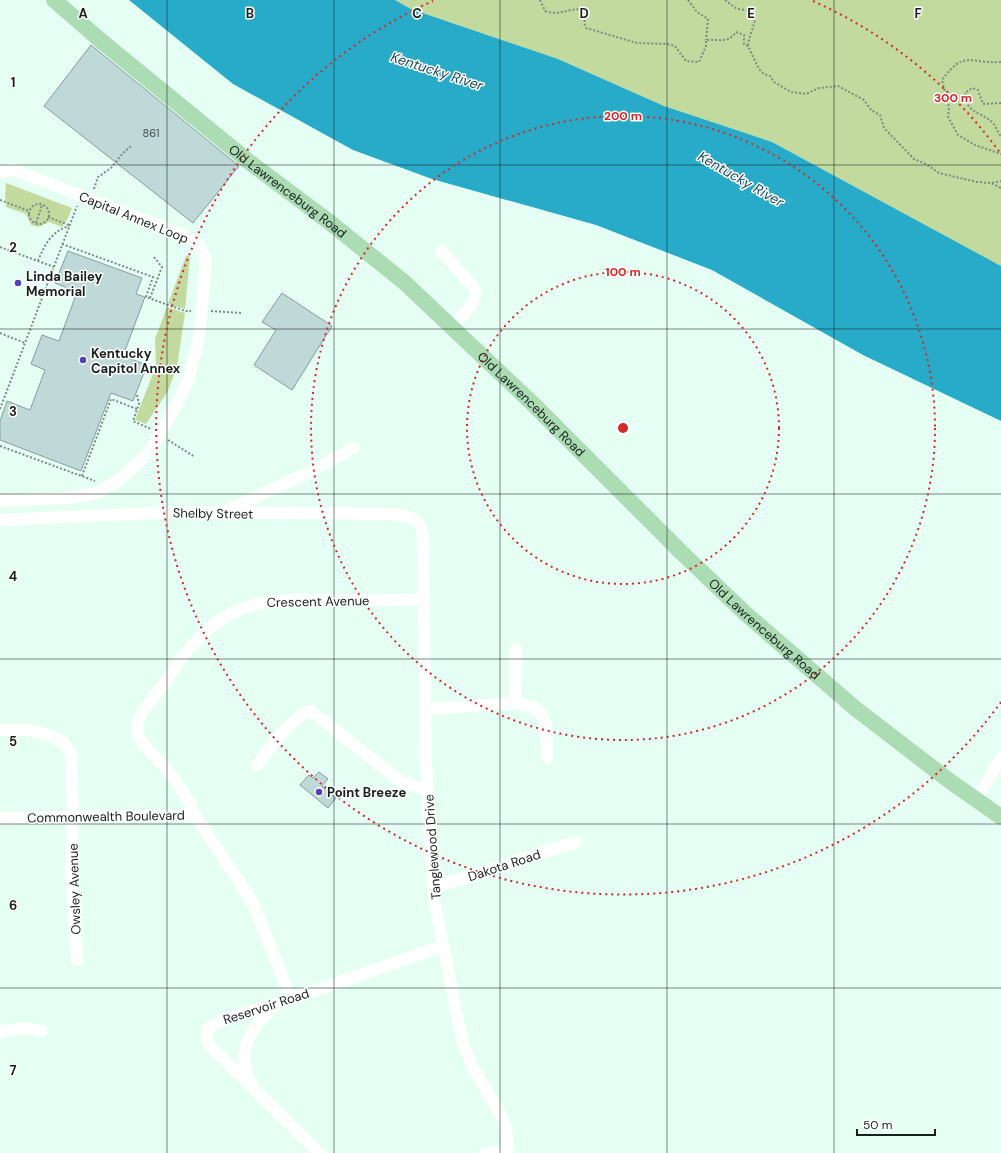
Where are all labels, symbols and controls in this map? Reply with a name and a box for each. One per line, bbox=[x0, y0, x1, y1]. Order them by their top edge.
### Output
text: A bbox=[78, 5, 88, 22]
text: B bbox=[246, 5, 254, 22]
text: C bbox=[412, 5, 422, 22]
text: D bbox=[579, 5, 589, 22]
text: E bbox=[747, 5, 755, 22]
text: F bbox=[914, 5, 922, 22]
water label: Kentucky River bbox=[388, 48, 486, 95]
text: 1 bbox=[11, 74, 15, 91]
text: 300 m bbox=[934, 90, 972, 106]
text: 200 m bbox=[604, 108, 642, 124]
house number: 861 bbox=[142, 126, 160, 140]
street label: Old Lawrenceburg Road bbox=[225, 141, 350, 242]
water label: Kentucky River bbox=[695, 147, 788, 211]
street label: Capital Annex Loop bbox=[76, 188, 191, 247]
text: 2 bbox=[9, 239, 17, 256]
text: 100 m bbox=[605, 264, 641, 280]
place label: Linda Bailey Memorial bbox=[26, 268, 102, 300]
marker: Linda Bailey Memorial bbox=[13, 278, 23, 288]
place label: Kentucky Capitol Annex bbox=[91, 345, 181, 377]
street label: Old Lawrenceburg Road bbox=[474, 348, 589, 460]
marker: Kentucky Capitol Annex bbox=[78, 355, 88, 365]
text: 3 bbox=[9, 403, 17, 420]
centre of rings bbox=[616, 421, 630, 435]
street label: Shelby Street bbox=[173, 504, 253, 523]
text: 4 bbox=[9, 568, 17, 585]
street label: Old Lawrenceburg Road bbox=[705, 575, 824, 683]
street label: Crescent Avenue bbox=[266, 592, 370, 611]
text: 5 bbox=[9, 733, 17, 750]
place label: Point Breeze bbox=[327, 784, 406, 801]
marker: Point Breeze bbox=[314, 787, 324, 797]
street label: Tanglewood Drive bbox=[420, 794, 445, 900]
street label: Commonwealth Boulevard bbox=[27, 807, 185, 826]
street label: Owsley Avenue bbox=[64, 843, 85, 935]
street label: Dakota Road bbox=[466, 846, 543, 885]
text: 6 bbox=[9, 897, 17, 914]
street label: Reservoir Road bbox=[221, 985, 311, 1028]
text: 7 bbox=[10, 1062, 17, 1079]
scale bar bbox=[857, 1111, 935, 1137]
text: 50 m bbox=[863, 1117, 892, 1133]

